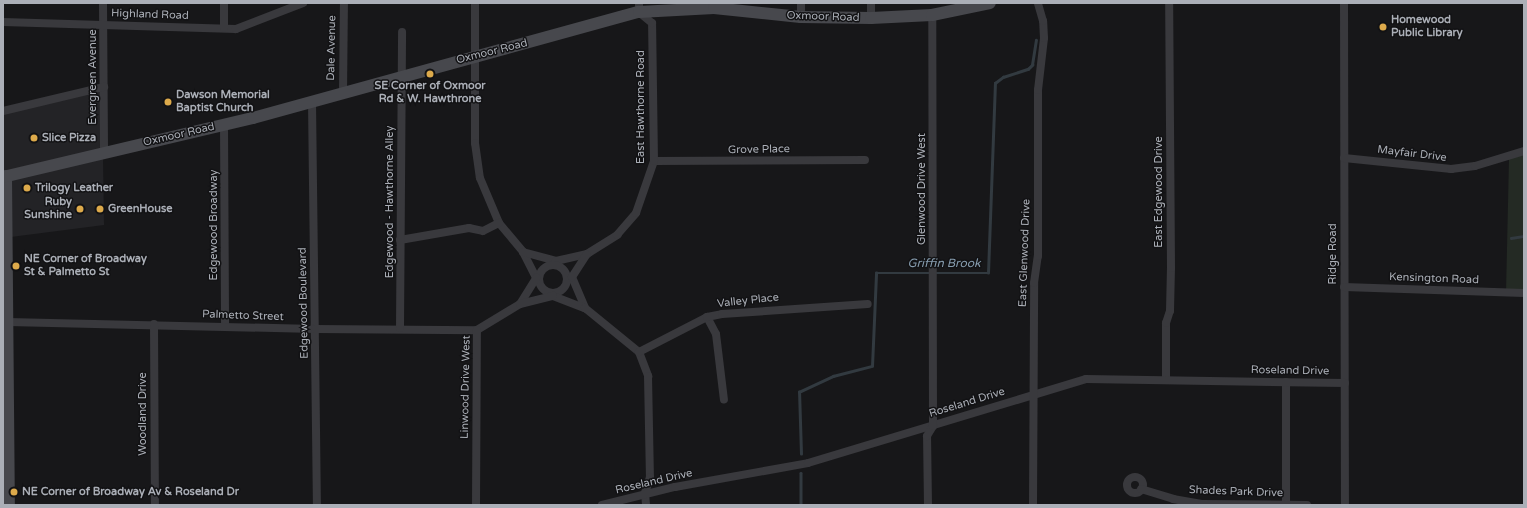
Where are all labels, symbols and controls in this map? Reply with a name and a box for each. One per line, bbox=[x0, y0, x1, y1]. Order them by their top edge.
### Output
street label: Highland Road bbox=[111, 7, 189, 23]
street label: Oxmoor Road bbox=[786, 9, 860, 25]
place label: Homewood Public Library bbox=[1391, 14, 1463, 40]
street label: Dale Avenue bbox=[325, 15, 339, 81]
marker: Homewood Public Library bbox=[1378, 22, 1388, 32]
street label: Evergreen Avenue bbox=[86, 29, 100, 125]
street label: Oxmoor Road bbox=[455, 37, 529, 67]
street label: East Hawthorne Road bbox=[634, 50, 648, 164]
marker: SE Corner of Oxmoor Rd & W. Hawthrone bbox=[425, 69, 435, 79]
place label: SE Corner of Oxmoor Rd & W. Hawthrone bbox=[374, 80, 486, 106]
place label: Dawson Memorial Baptist Church bbox=[176, 89, 270, 115]
marker: Dawson Memorial Baptist Church bbox=[163, 97, 173, 107]
street label: Oxmoor Road bbox=[142, 120, 216, 150]
street label: Edgewood - Hawthorne Alley bbox=[383, 126, 397, 278]
place label: Slice Pizza bbox=[42, 131, 96, 145]
marker: Slice Pizza bbox=[29, 133, 39, 143]
street label: Glenwood Drive West bbox=[915, 133, 929, 245]
street label: East Edgewood Drive bbox=[1152, 136, 1166, 248]
street label: Grove Place bbox=[728, 143, 790, 157]
street label: Mayfair Drive bbox=[1377, 143, 1447, 165]
street label: Edgewood Broadway bbox=[207, 170, 221, 280]
place label: Trilogy Leather bbox=[35, 181, 113, 195]
marker: Trilogy Leather bbox=[22, 183, 32, 193]
place label: Ruby Sunshine bbox=[24, 196, 72, 222]
street label: East Glenwood Drive bbox=[1017, 199, 1033, 307]
place label: GreenHouse bbox=[108, 202, 172, 216]
marker: Ruby Sunshine bbox=[75, 204, 85, 214]
marker: GreenHouse bbox=[95, 204, 105, 214]
street label: Ridge Road bbox=[1326, 223, 1340, 285]
street label: Edgewood Boulevard bbox=[296, 247, 312, 359]
place label: NE Corner of Broadway St & Palmetto St bbox=[24, 253, 147, 279]
water label: Griffin Brook bbox=[907, 257, 981, 271]
marker: NE Corner of Broadway St & Palmetto St bbox=[11, 261, 21, 271]
street label: Kensington Road bbox=[1389, 271, 1479, 287]
street label: Valley Place bbox=[717, 291, 779, 311]
street label: Palmetto Street bbox=[202, 308, 284, 324]
street label: Linwood Drive West bbox=[458, 335, 474, 439]
street label: Roseland Drive bbox=[1251, 364, 1329, 378]
street label: Woodland Drive bbox=[136, 372, 150, 456]
street label: Roseland Drive bbox=[928, 385, 1006, 421]
street label: Roseland Drive bbox=[614, 467, 694, 497]
street label: Shades Park Drive bbox=[1189, 484, 1283, 500]
place label: NE Corner of Broadway Av & Roseland Dr bbox=[22, 485, 239, 499]
marker: NE Corner of Broadway Av & Roseland Dr bbox=[9, 487, 19, 497]

